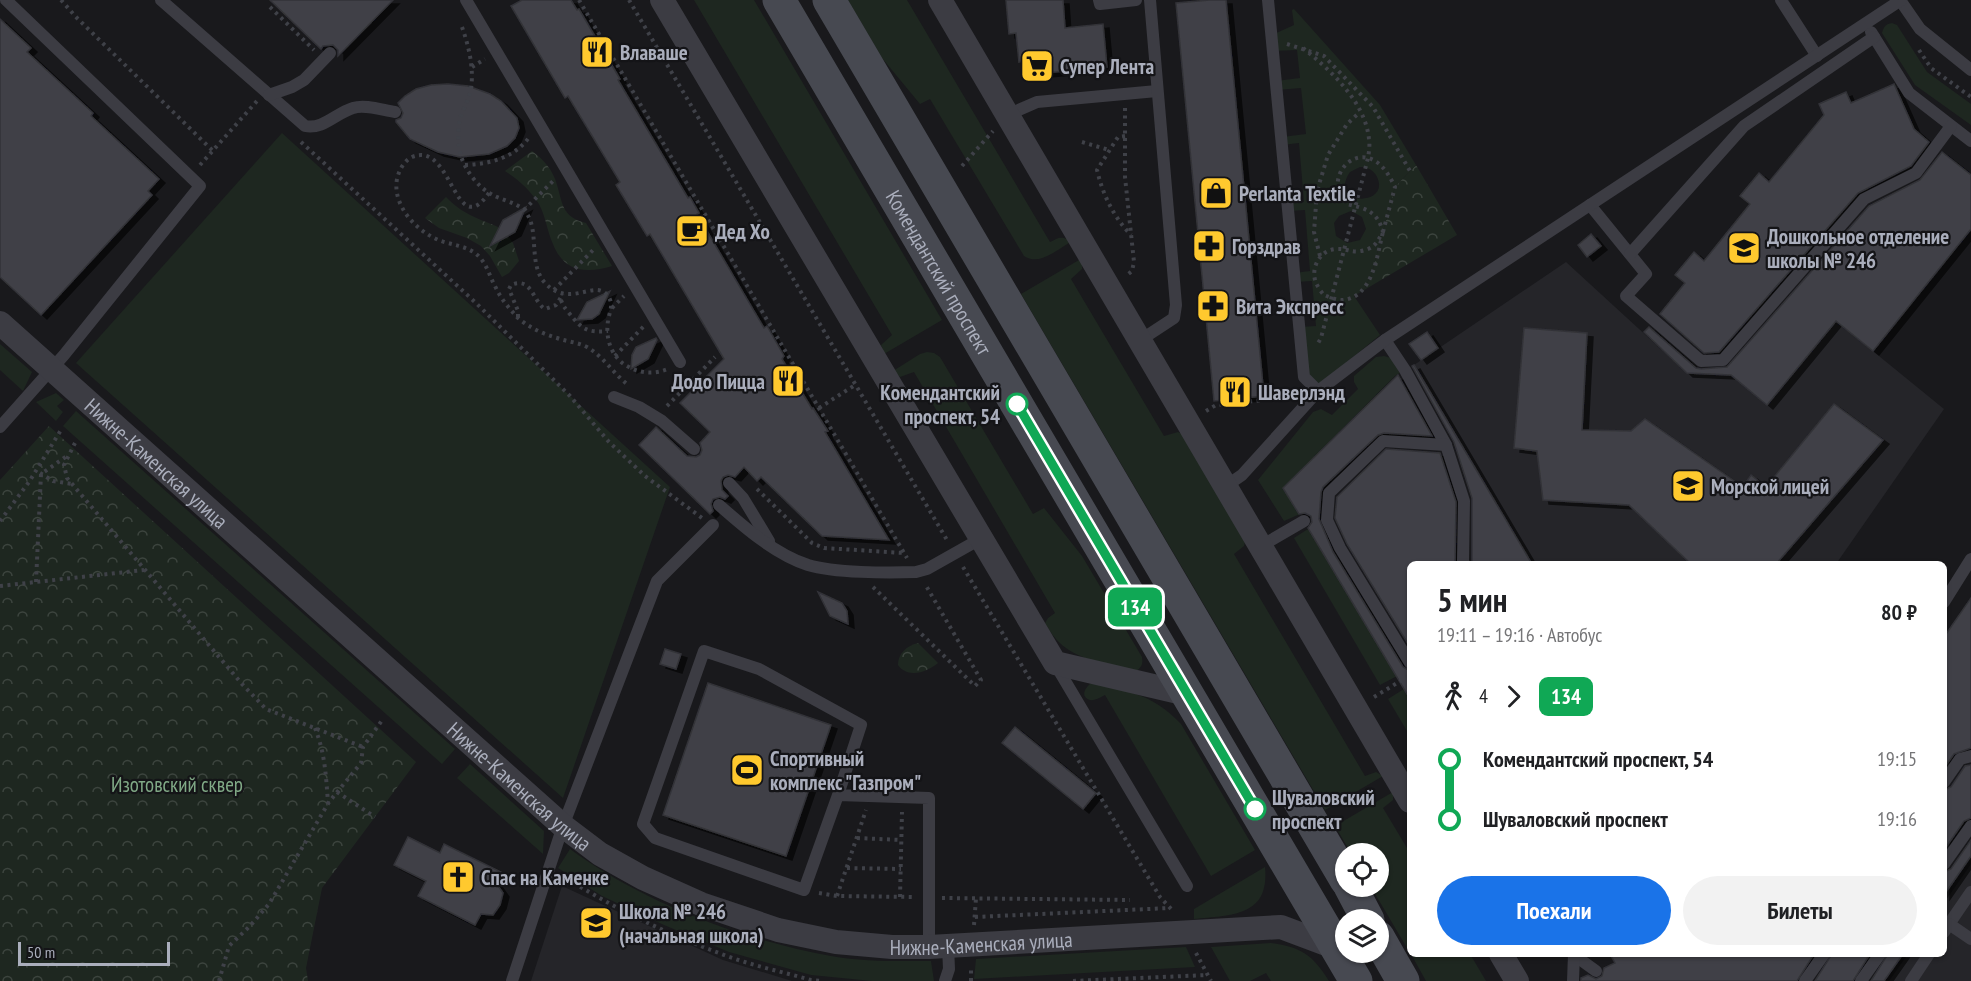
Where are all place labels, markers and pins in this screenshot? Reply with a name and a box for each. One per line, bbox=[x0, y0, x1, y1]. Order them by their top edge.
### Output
restaurant icon: Влаваше bbox=[579, 34, 615, 70]
place label: Влаваше bbox=[620, 39, 688, 66]
supermarket icon: Супер Лента bbox=[1019, 48, 1055, 84]
place label: Супер Лента bbox=[1060, 53, 1154, 80]
shop icon: Perlanta Textile bbox=[1198, 175, 1234, 211]
place label: Perlanta Textile bbox=[1239, 180, 1356, 207]
cafe icon: Дед Хо bbox=[674, 213, 710, 249]
place label: Дед Хо bbox=[715, 218, 770, 245]
place label: Дошкольное отделение школы № 246 bbox=[1767, 223, 1949, 274]
pharmacy icon: Горздрав bbox=[1191, 228, 1227, 264]
school or university icon: Дошкольное отделение школы № 246 bbox=[1726, 230, 1762, 266]
place label: Горздрав bbox=[1232, 233, 1301, 260]
pharmacy icon: Вита Экспресс bbox=[1195, 288, 1231, 324]
place label: Вита Экспресс bbox=[1236, 293, 1344, 320]
restaurant icon: Додо Пицца bbox=[770, 363, 806, 399]
place label: Додо Пицца bbox=[672, 368, 765, 395]
restaurant icon: Шаверлэнд bbox=[1217, 374, 1253, 410]
place label: Комендантский проспект, 54 bbox=[880, 379, 1000, 430]
place label: Шаверлэнд bbox=[1258, 379, 1345, 406]
marker: Комендантский проспект, 54 bbox=[1006, 393, 1028, 415]
school or university icon: Морской лицей bbox=[1670, 468, 1706, 504]
place label: Морской лицей bbox=[1711, 473, 1829, 500]
place label: Спортивный комплекс "Газпром" bbox=[770, 745, 921, 796]
sports icon: Спортивный комплекс "Газпром" bbox=[729, 752, 765, 788]
place label: Шуваловский проспект bbox=[1272, 784, 1375, 835]
marker: Шуваловский проспект bbox=[1244, 798, 1266, 820]
church icon: Спас на Каменке bbox=[440, 859, 476, 895]
place label: Спас на Каменке bbox=[481, 864, 609, 891]
place label: Школа № 246 (начальная школа) bbox=[619, 898, 764, 949]
school or university icon: Школа № 246 (начальная школа) bbox=[578, 905, 614, 941]

